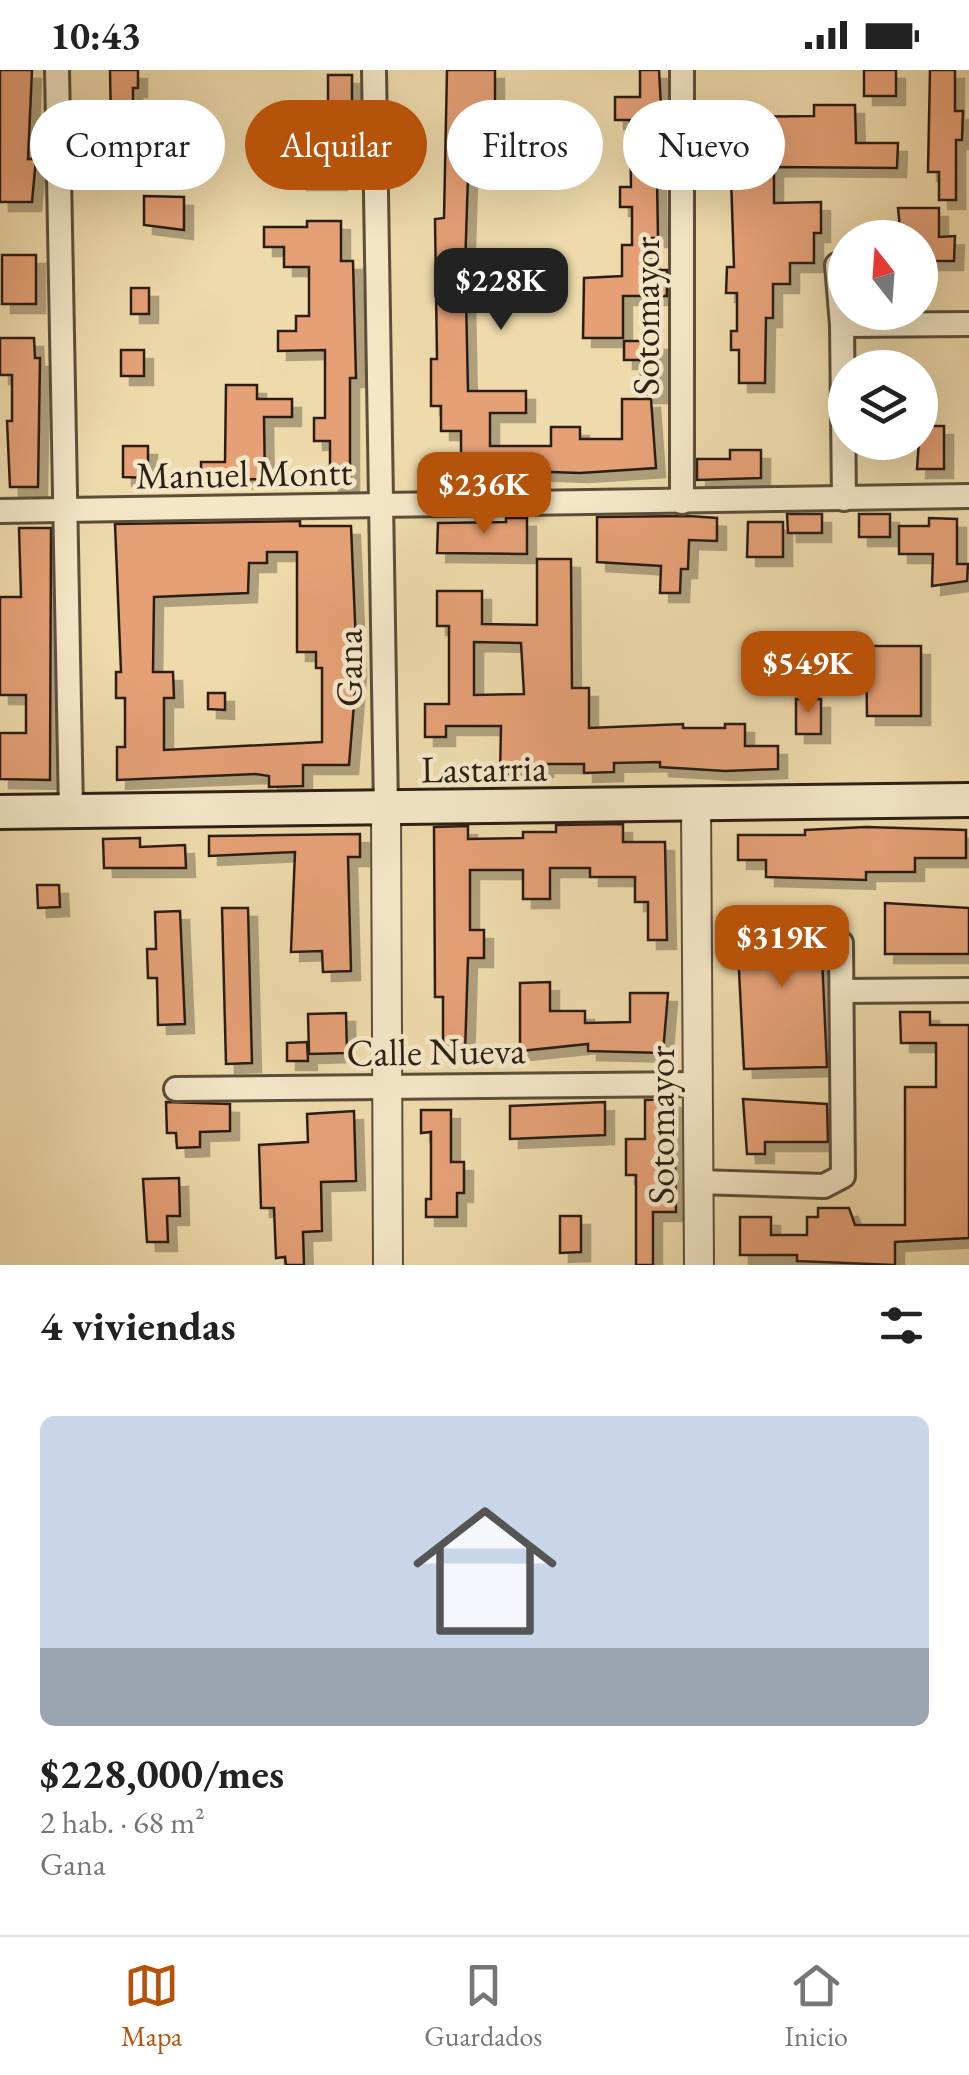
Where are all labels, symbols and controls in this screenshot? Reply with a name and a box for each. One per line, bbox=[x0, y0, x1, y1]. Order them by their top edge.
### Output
text: 10:43 bbox=[50, 11, 141, 60]
chip: Comprar bbox=[30, 100, 225, 190]
chip: Alquilar bbox=[245, 100, 427, 190]
chip: Filtros bbox=[447, 100, 603, 190]
chip: Nuevo bbox=[623, 100, 785, 190]
north arrow bbox=[828, 220, 938, 330]
map controls bbox=[828, 220, 938, 460]
street label: Sotomayor bbox=[621, 236, 670, 395]
pin: $228K bbox=[431, 248, 571, 333]
text: $228K bbox=[456, 259, 546, 301]
button: layers bbox=[828, 350, 938, 460]
street label: Manuel Montt bbox=[135, 447, 353, 499]
pin: $236K bbox=[414, 452, 554, 537]
text: $236K bbox=[439, 463, 529, 505]
street label: Gana bbox=[324, 628, 373, 707]
pin: $549K bbox=[738, 631, 878, 716]
text: $549K bbox=[763, 642, 853, 684]
street label: Lastarria bbox=[420, 742, 549, 794]
pin: $319K bbox=[712, 905, 852, 990]
text: $319K bbox=[737, 916, 827, 958]
street label: Calle Nueva bbox=[346, 1025, 527, 1077]
street label: Sotomayor bbox=[636, 1045, 685, 1204]
text: 4 viviendas bbox=[40, 1298, 236, 1353]
icon: filters bbox=[874, 1298, 929, 1353]
icon: home bbox=[395, 1481, 575, 1661]
text: $228,000/mes bbox=[40, 1746, 284, 1801]
text: 2 hab. · 68 m² bbox=[40, 1801, 205, 1843]
text: Gana bbox=[40, 1843, 106, 1885]
tab: Mapa bbox=[121, 1958, 182, 2054]
tab: Guardados bbox=[424, 1958, 542, 2054]
tab: Inicio bbox=[785, 1958, 848, 2054]

